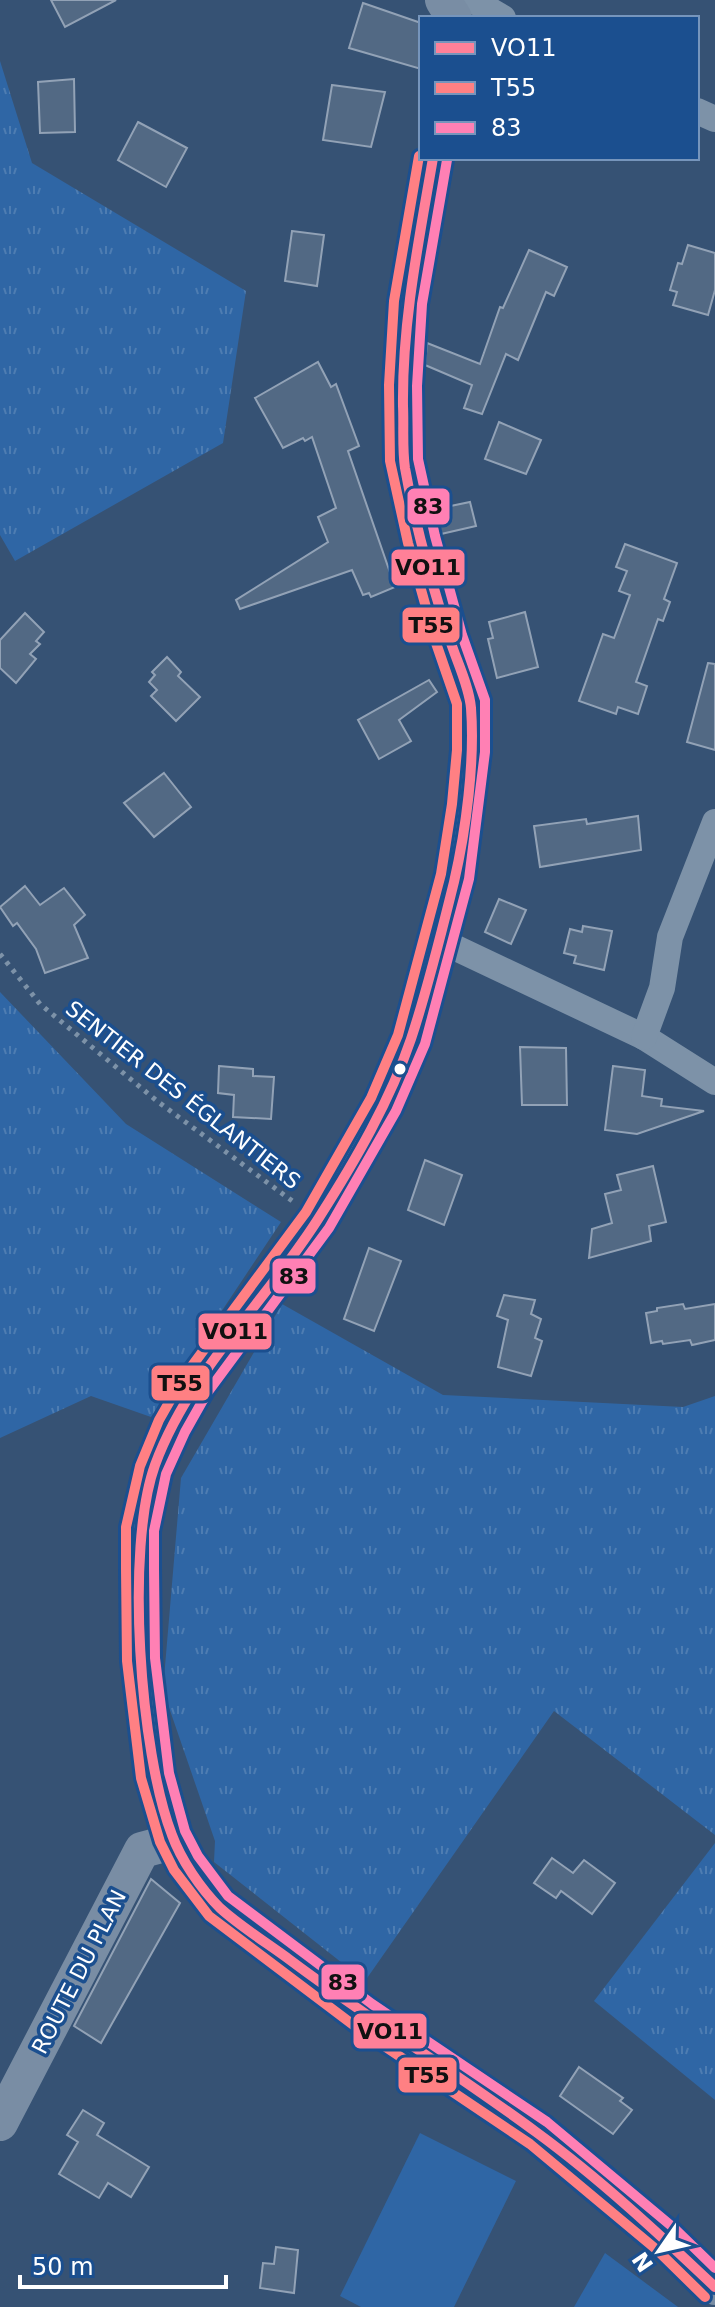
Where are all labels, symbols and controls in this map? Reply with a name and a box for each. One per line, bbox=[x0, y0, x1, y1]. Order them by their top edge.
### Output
legend bbox=[419, 16, 699, 160]
text: VO11 bbox=[491, 34, 556, 62]
text: T55 bbox=[490, 74, 536, 102]
text: 83 bbox=[491, 114, 522, 142]
line badge: 83 bbox=[406, 487, 451, 526]
text: 83 bbox=[413, 494, 443, 519]
line badge: VO11 bbox=[390, 548, 466, 587]
text: VO11 bbox=[395, 555, 461, 580]
line badge: T55 bbox=[401, 606, 461, 644]
text: T55 bbox=[408, 613, 454, 638]
street label: SENTIER DES ÉGLANTIERS bbox=[61, 996, 305, 1194]
unlabelled marker bbox=[392, 1061, 408, 1077]
line badge: 83 bbox=[271, 1257, 317, 1295]
text: 83 bbox=[279, 1264, 309, 1289]
line badge: VO11 bbox=[197, 1312, 273, 1351]
text: VO11 bbox=[202, 1319, 268, 1344]
line badge: T55 bbox=[150, 1364, 211, 1402]
text: T55 bbox=[157, 1371, 203, 1396]
street label: ROUTE DU PLAN bbox=[27, 1886, 131, 2058]
line badge: 83 bbox=[320, 1963, 366, 2001]
text: 83 bbox=[328, 1970, 358, 1995]
line badge: VO11 bbox=[352, 2012, 428, 2050]
text: VO11 bbox=[357, 2019, 423, 2044]
line badge: T55 bbox=[397, 2056, 458, 2094]
text: T55 bbox=[404, 2063, 450, 2088]
north arrow bbox=[619, 2211, 699, 2291]
scale bar bbox=[20, 2239, 226, 2289]
text: N bbox=[627, 2247, 658, 2277]
text: 50 m bbox=[32, 2253, 94, 2281]

